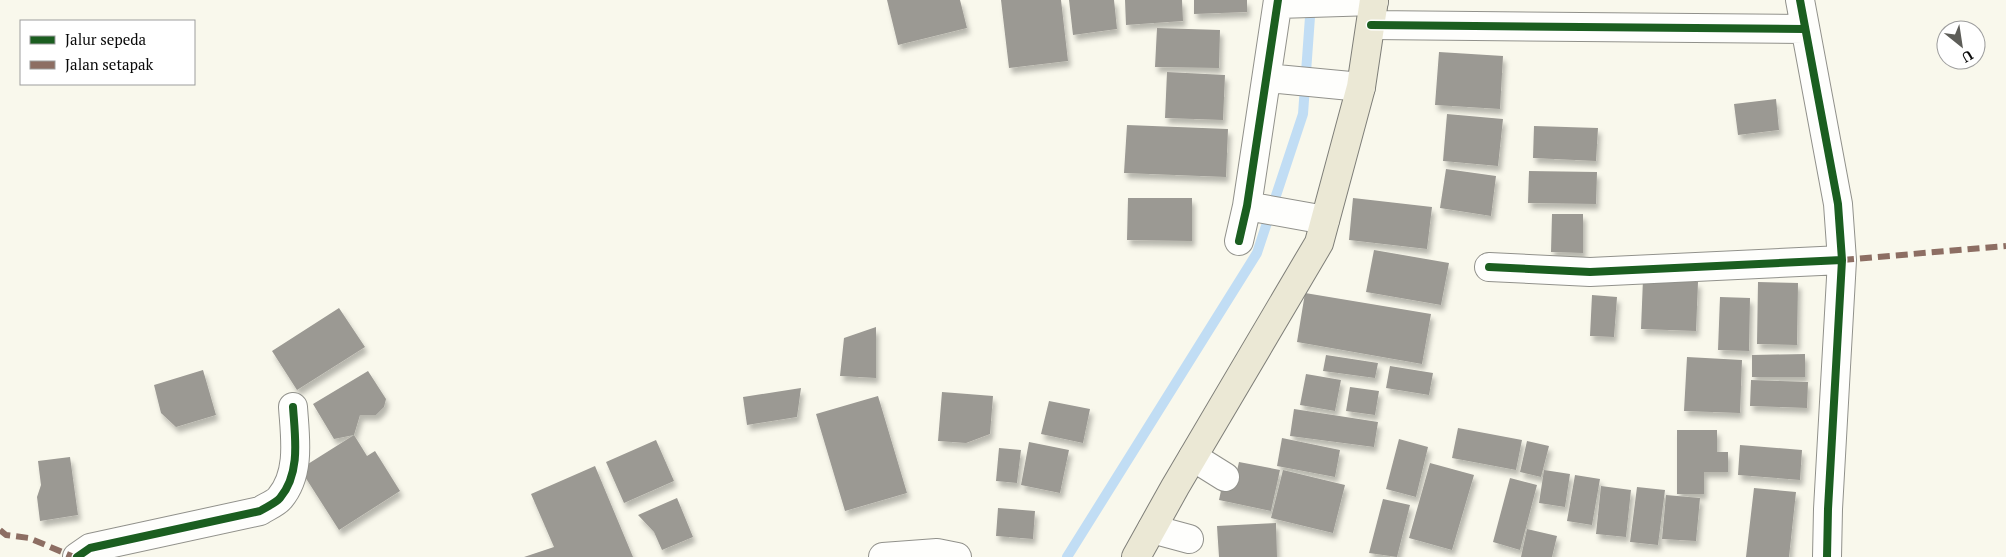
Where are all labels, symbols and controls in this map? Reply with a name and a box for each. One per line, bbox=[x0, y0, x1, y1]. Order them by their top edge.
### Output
legend bbox=[20, 20, 195, 85]
north arrow bbox=[1936, 20, 1986, 70]
text: Jalur sepeda bbox=[65, 29, 147, 49]
text: U bbox=[1959, 46, 1977, 67]
text: Jalan setapak bbox=[65, 54, 154, 74]

